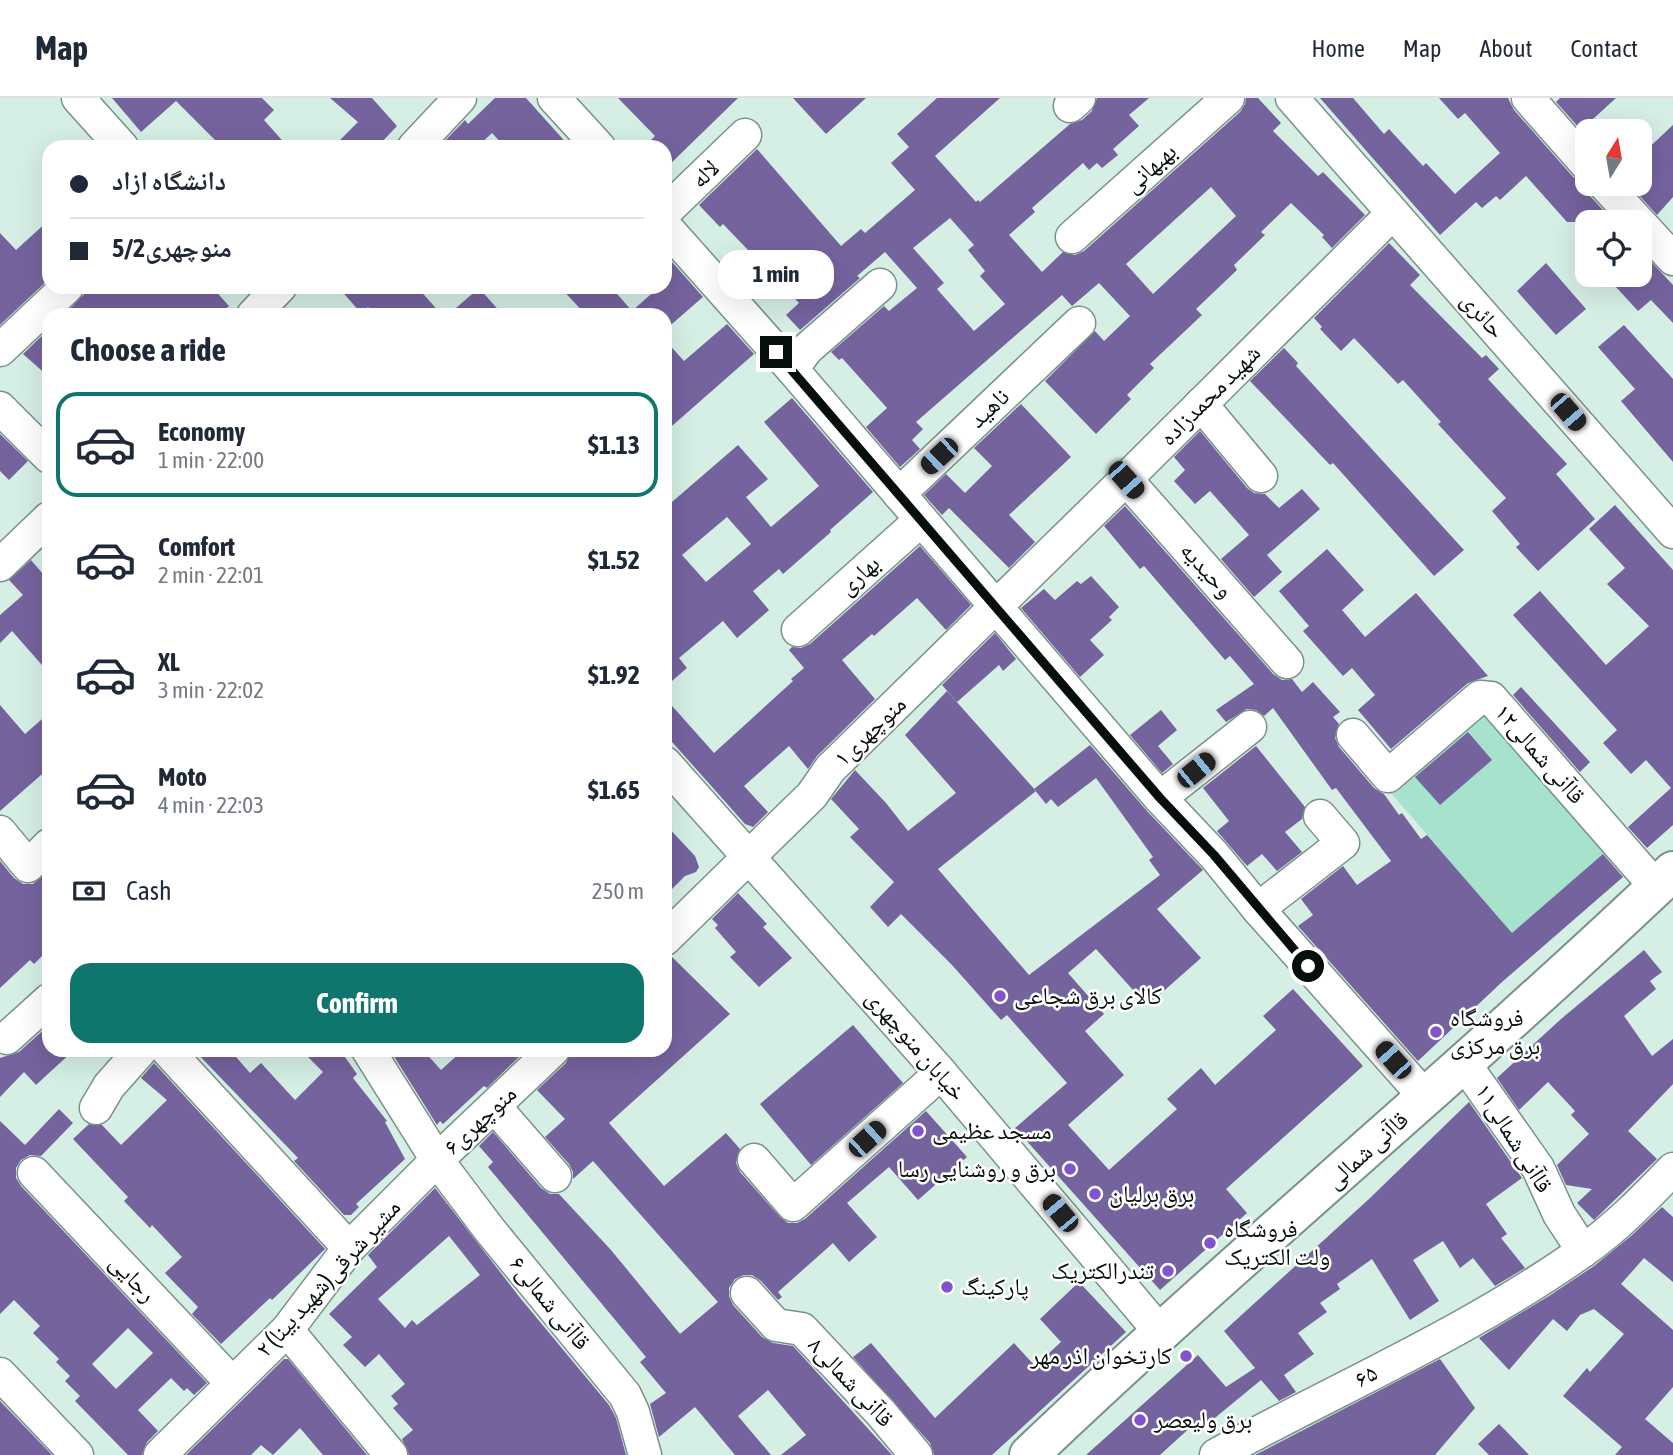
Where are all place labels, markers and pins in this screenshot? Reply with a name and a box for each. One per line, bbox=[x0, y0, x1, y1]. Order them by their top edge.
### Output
place label: کالای برق شجاعی bbox=[1014, 982, 1162, 1010]
marker: کالای برق شجاعی bbox=[992, 988, 1008, 1004]
place label: فروشگاه برق مرکزی bbox=[1450, 1004, 1540, 1060]
marker: فروشگاه برق مرکزی bbox=[1428, 1024, 1444, 1040]
place label: مسجد عظیمی bbox=[932, 1117, 1052, 1145]
marker: مسجد عظیمی bbox=[910, 1123, 926, 1139]
place label: برق و روشنایی رسا bbox=[898, 1155, 1056, 1183]
marker: برق و روشنایی رسا bbox=[1062, 1161, 1078, 1177]
place label: برق برلیان bbox=[1109, 1180, 1194, 1208]
marker: برق برلیان bbox=[1087, 1186, 1103, 1202]
place label: فروشگاه ولت الکتریک bbox=[1224, 1215, 1330, 1270]
marker: فروشگاه ولت الکتریک bbox=[1202, 1235, 1218, 1251]
place label: تندرالکتریک bbox=[1051, 1257, 1154, 1284]
marker: تندرالکتریک bbox=[1160, 1263, 1176, 1279]
place label: پارکینگ bbox=[961, 1273, 1029, 1301]
marker: پارکینگ bbox=[939, 1279, 955, 1295]
place label: کارتخوان اذر مهر bbox=[1029, 1342, 1172, 1370]
marker: کارتخوان اذر مهر bbox=[1178, 1348, 1194, 1364]
place label: برق ولیعصر bbox=[1153, 1406, 1252, 1434]
marker: برق ولیعصر bbox=[1132, 1412, 1148, 1428]

